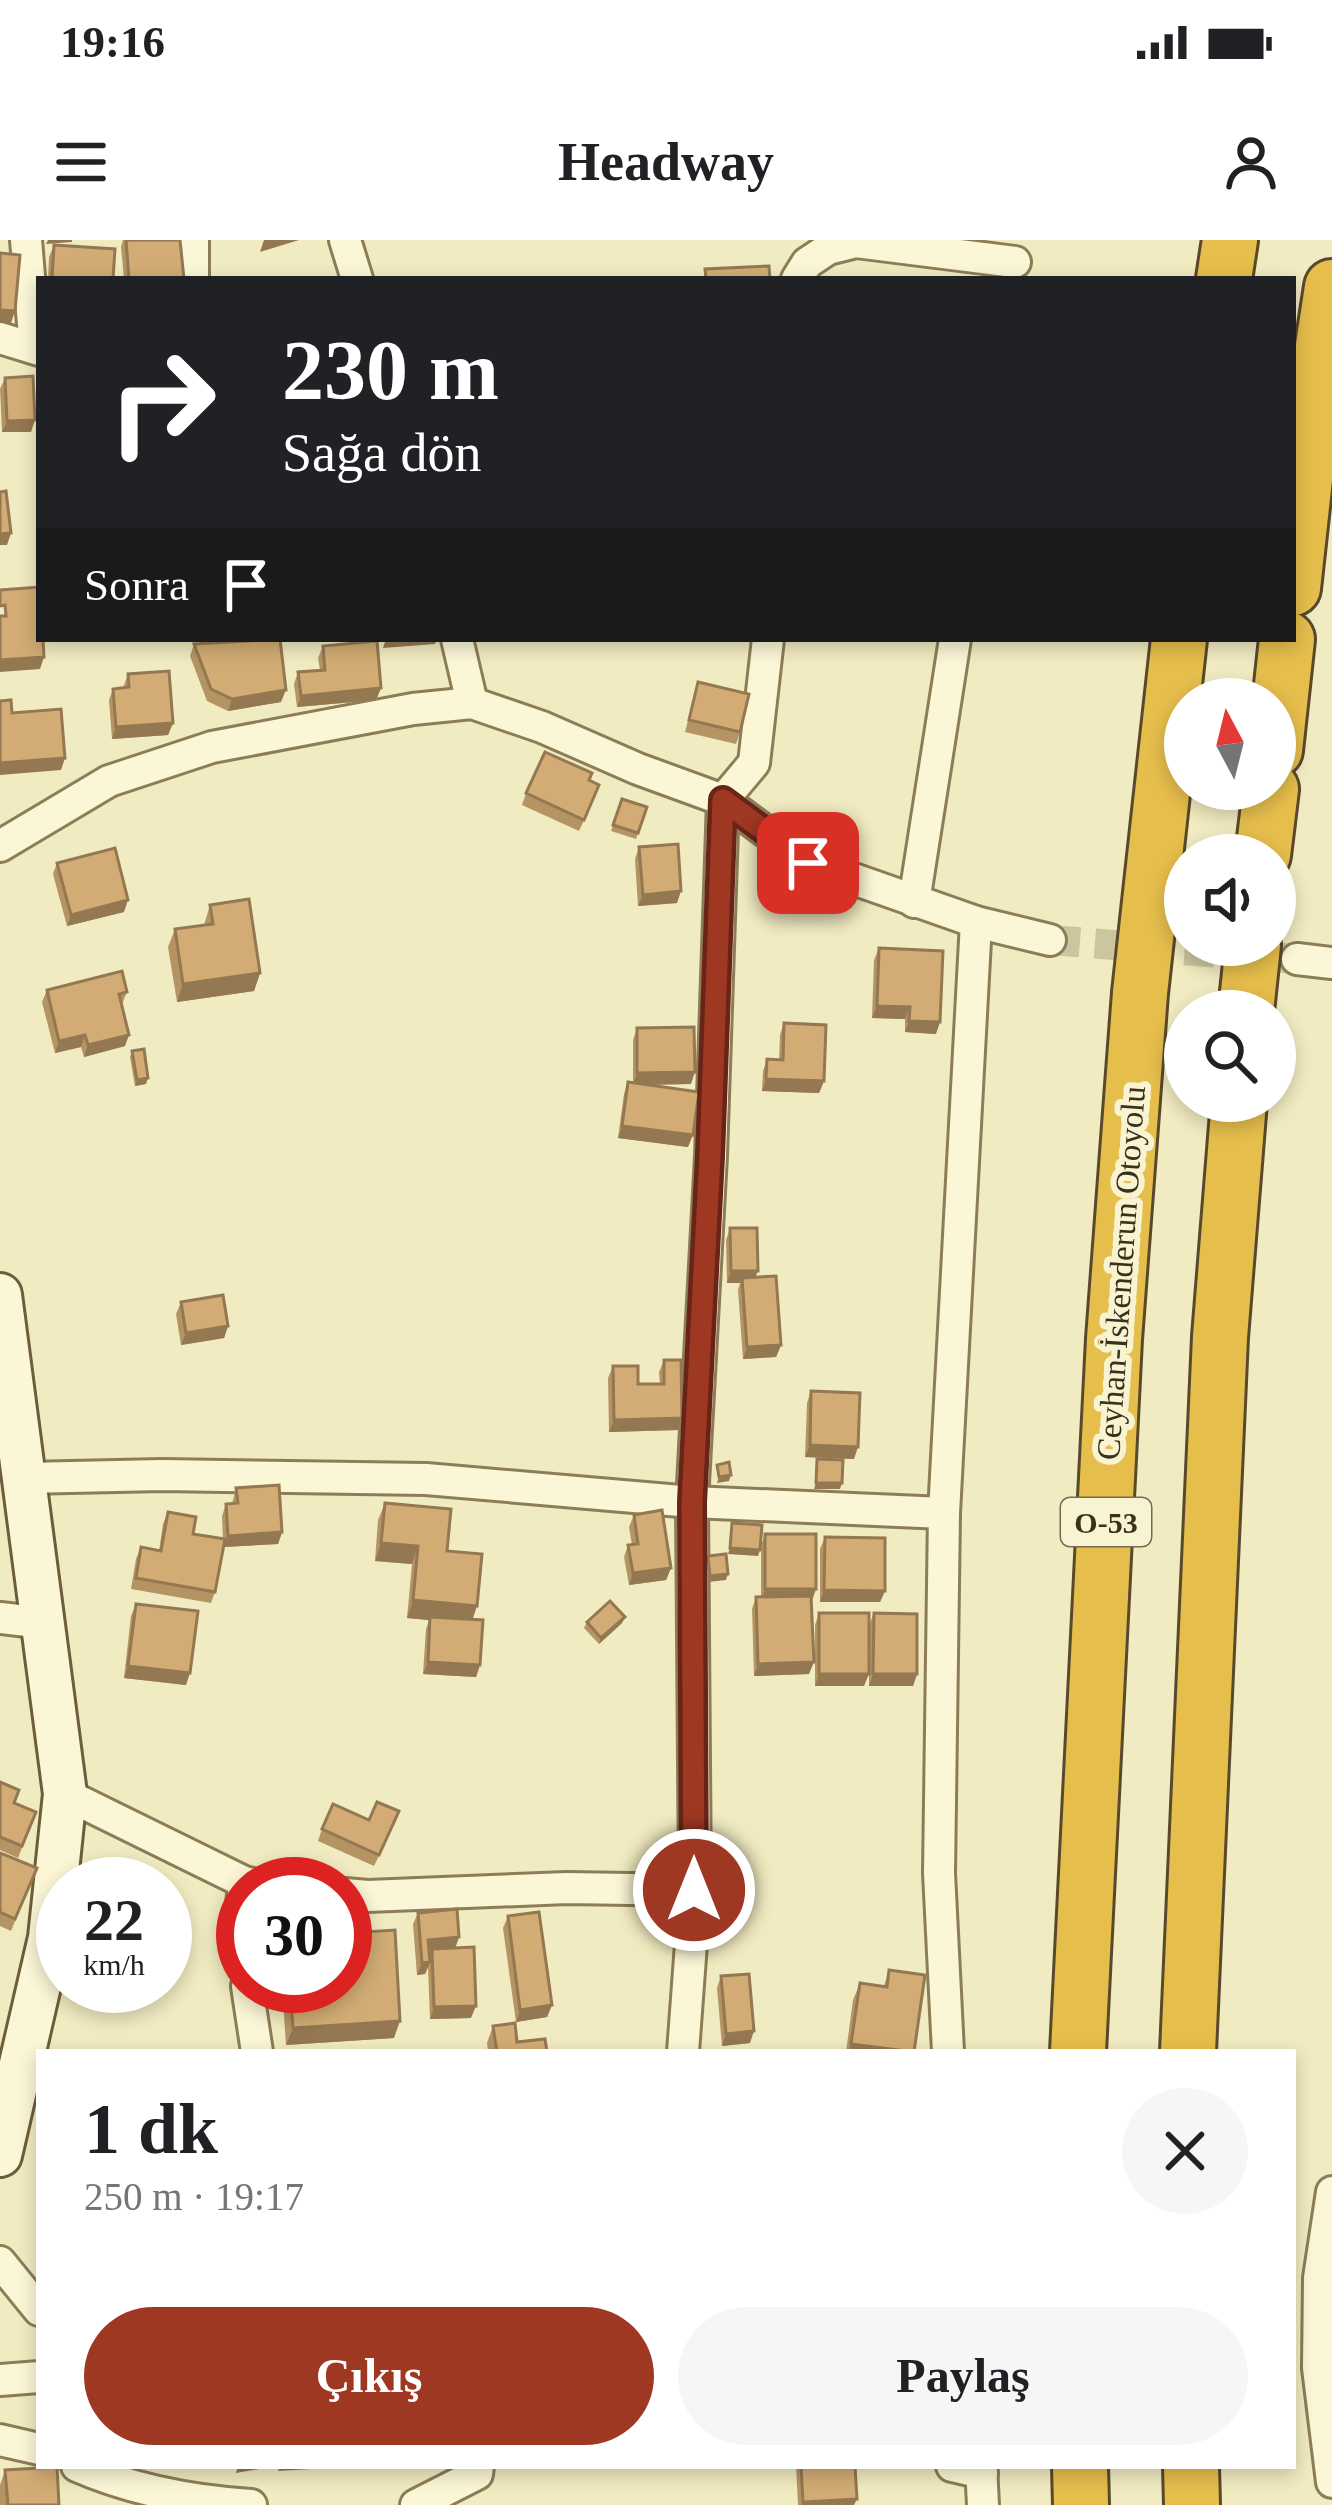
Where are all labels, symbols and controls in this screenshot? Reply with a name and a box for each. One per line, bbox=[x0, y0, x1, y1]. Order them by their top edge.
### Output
text: 19:16 bbox=[60, 17, 165, 67]
icon: menu bbox=[48, 129, 114, 195]
icon: person bbox=[1218, 129, 1284, 195]
text: Headway bbox=[558, 132, 774, 192]
icon: right bbox=[84, 324, 240, 480]
text: 230 m bbox=[282, 324, 499, 417]
text: Sağa dön bbox=[282, 423, 481, 483]
icon: arrive bbox=[213, 552, 279, 618]
text: Sonra bbox=[84, 560, 189, 610]
north arrow bbox=[1164, 678, 1296, 810]
map controls bbox=[1164, 678, 1296, 1122]
pin bbox=[757, 812, 859, 914]
icon: arrive bbox=[775, 830, 841, 896]
button: sound bbox=[1164, 834, 1296, 966]
button: search bbox=[1164, 990, 1296, 1122]
street label: Ceyhan-İskenderun Otoyolu bbox=[1090, 1085, 1152, 1461]
road number: O-53 bbox=[1061, 1498, 1151, 1546]
position arrow bbox=[631, 1827, 757, 1953]
speed limit sign: 30 bbox=[216, 1857, 372, 2013]
text: 22 bbox=[84, 1887, 144, 1953]
text: km/h bbox=[83, 1948, 145, 1981]
button: close bbox=[1122, 2088, 1248, 2214]
text: 1 dk bbox=[84, 2089, 218, 2169]
text: 250 m · 19:17 bbox=[84, 2175, 304, 2218]
button: Çıkış bbox=[84, 2307, 654, 2445]
button: Paylaş bbox=[678, 2307, 1248, 2445]

